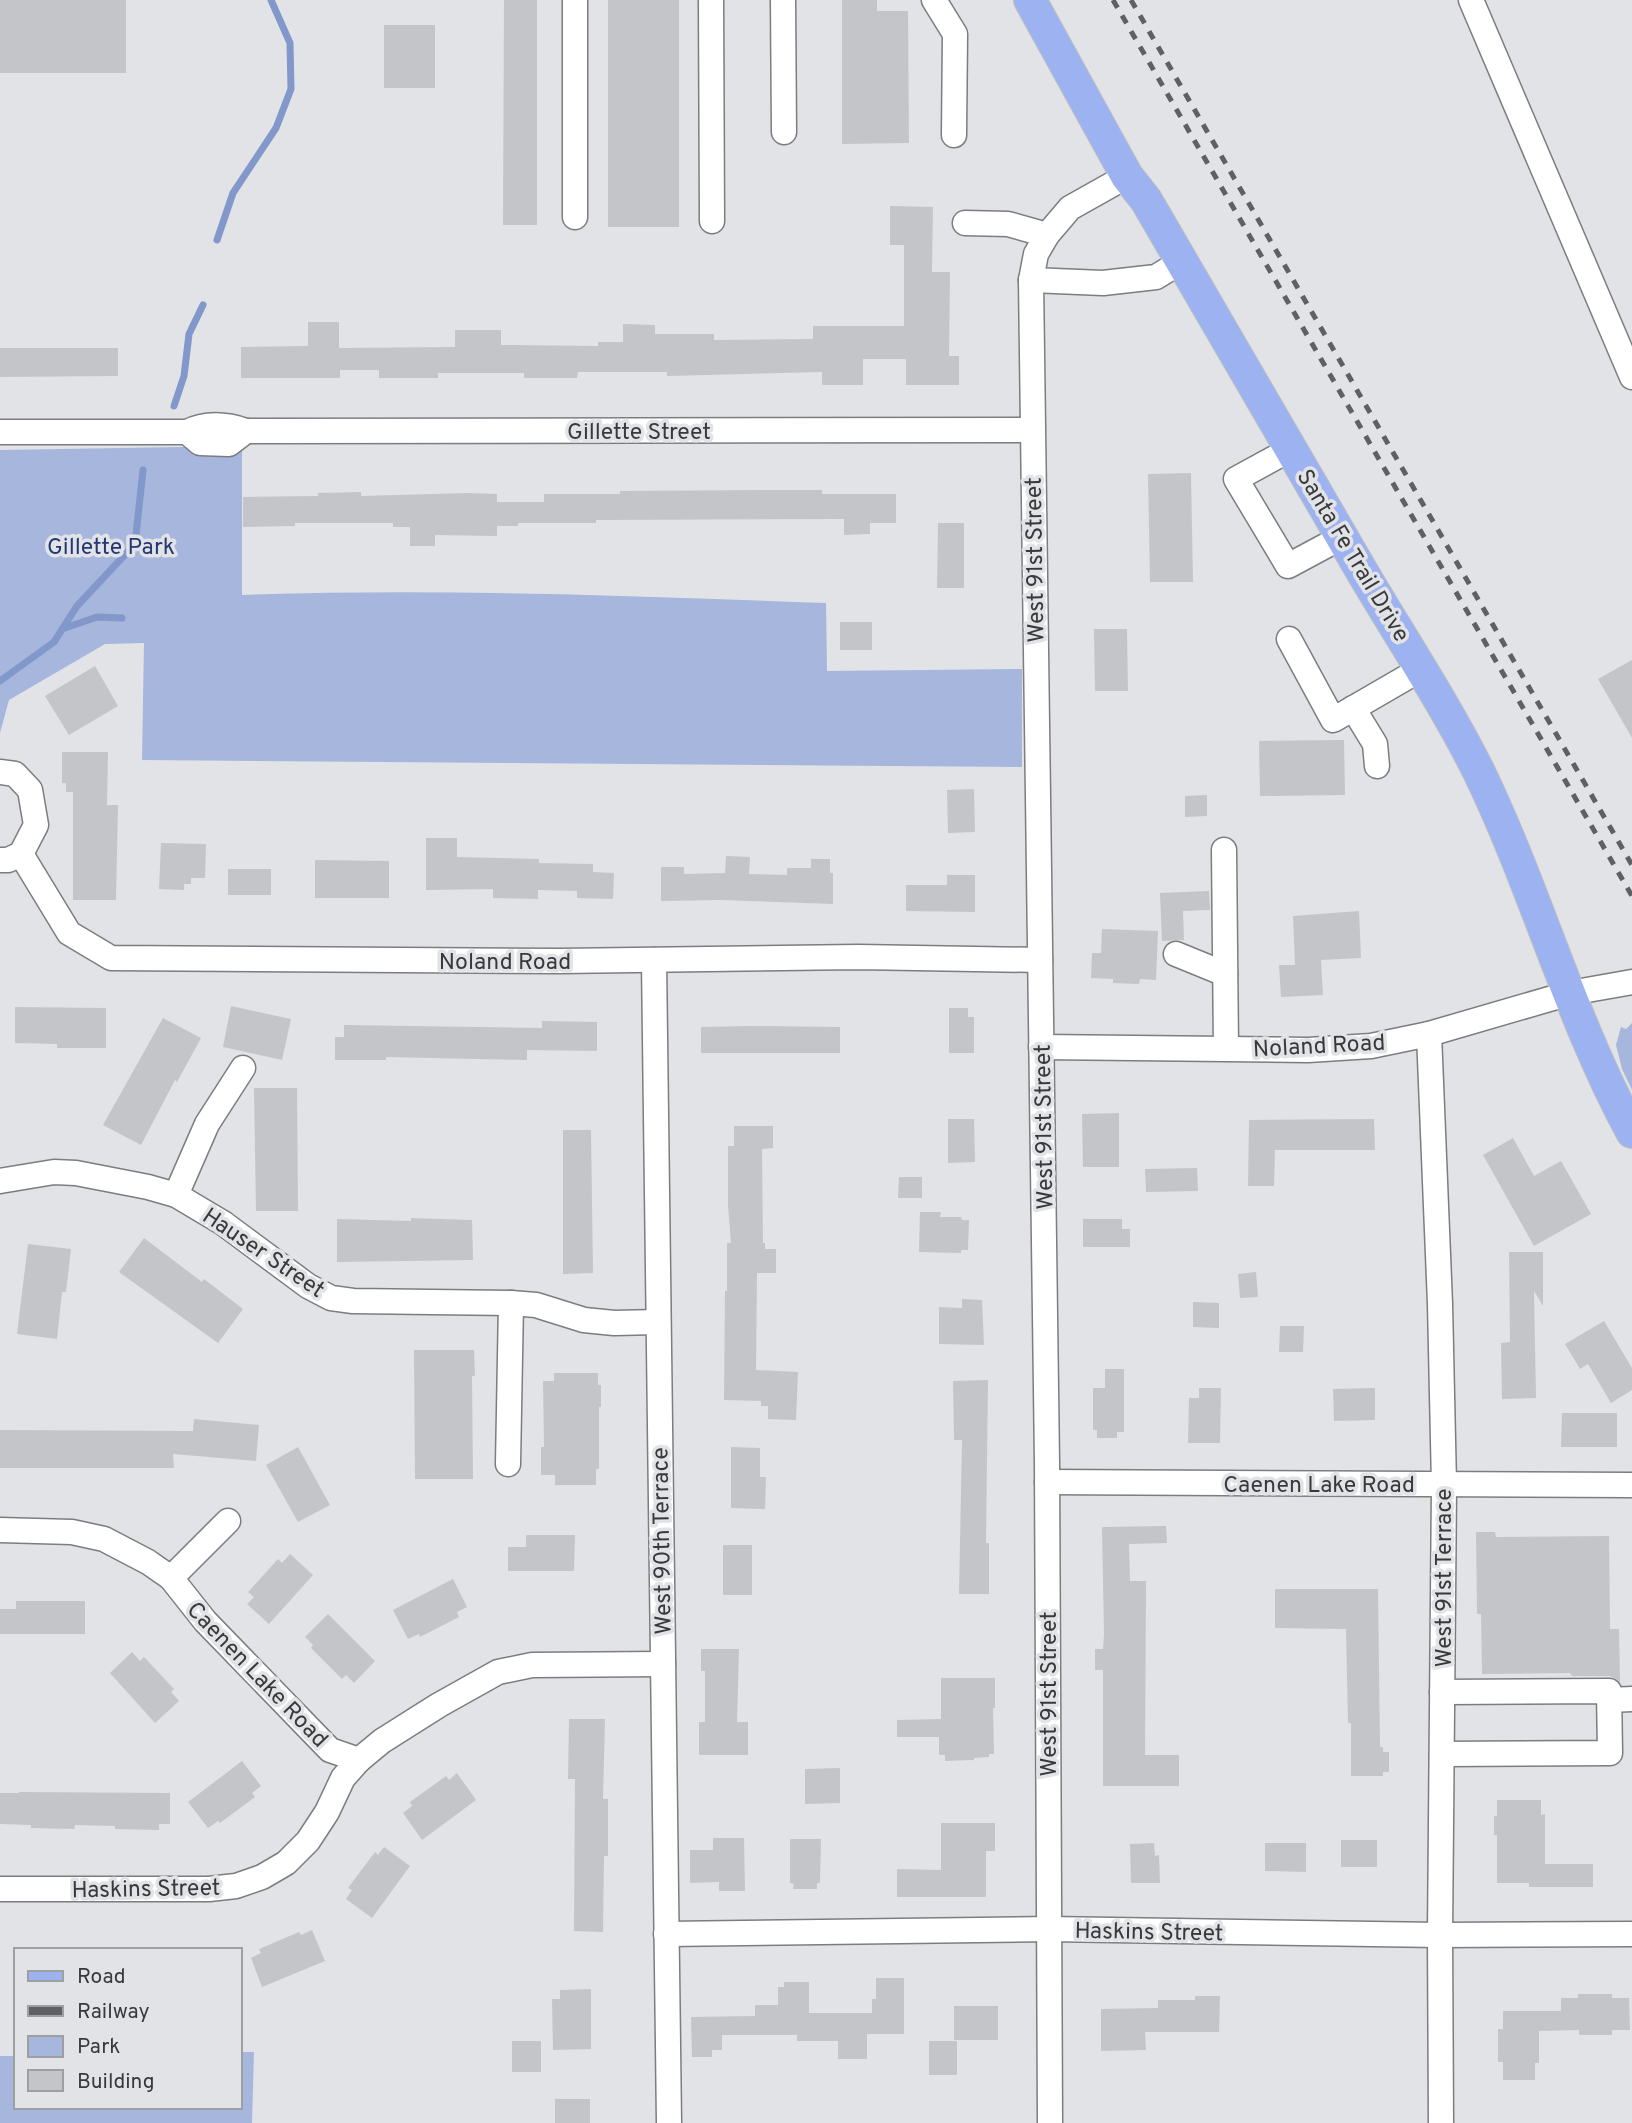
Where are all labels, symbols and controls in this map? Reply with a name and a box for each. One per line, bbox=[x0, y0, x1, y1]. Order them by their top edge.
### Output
street label: Gillette Street bbox=[567, 419, 711, 448]
street label: Santa Fe Trail Drive bbox=[1289, 465, 1415, 648]
street label: West 91st Street bbox=[1021, 477, 1052, 643]
park label: Gillette Park bbox=[47, 534, 175, 563]
street label: Noland Road bbox=[439, 949, 571, 978]
street label: Noland Road bbox=[1252, 1030, 1386, 1065]
street label: West 91st Street bbox=[1030, 1044, 1061, 1210]
street label: Hauser Street bbox=[196, 1203, 329, 1306]
street label: West 90th Terrace bbox=[647, 1447, 680, 1635]
street label: Caenen Lake Road bbox=[1223, 1472, 1415, 1501]
street label: West 91st Terrace bbox=[1431, 1488, 1460, 1668]
street label: Caenen Lake Road bbox=[179, 1597, 333, 1755]
street label: West 91st Street bbox=[1036, 1611, 1065, 1777]
street label: Haskins Street bbox=[71, 1875, 221, 1906]
street label: Haskins Street bbox=[1074, 1918, 1224, 1949]
legend bbox=[14, 1948, 242, 2109]
text: Road bbox=[77, 1964, 126, 1991]
text: Railway bbox=[77, 1999, 150, 2026]
text: Park bbox=[77, 2034, 120, 2061]
text: Building bbox=[77, 2069, 155, 2096]

